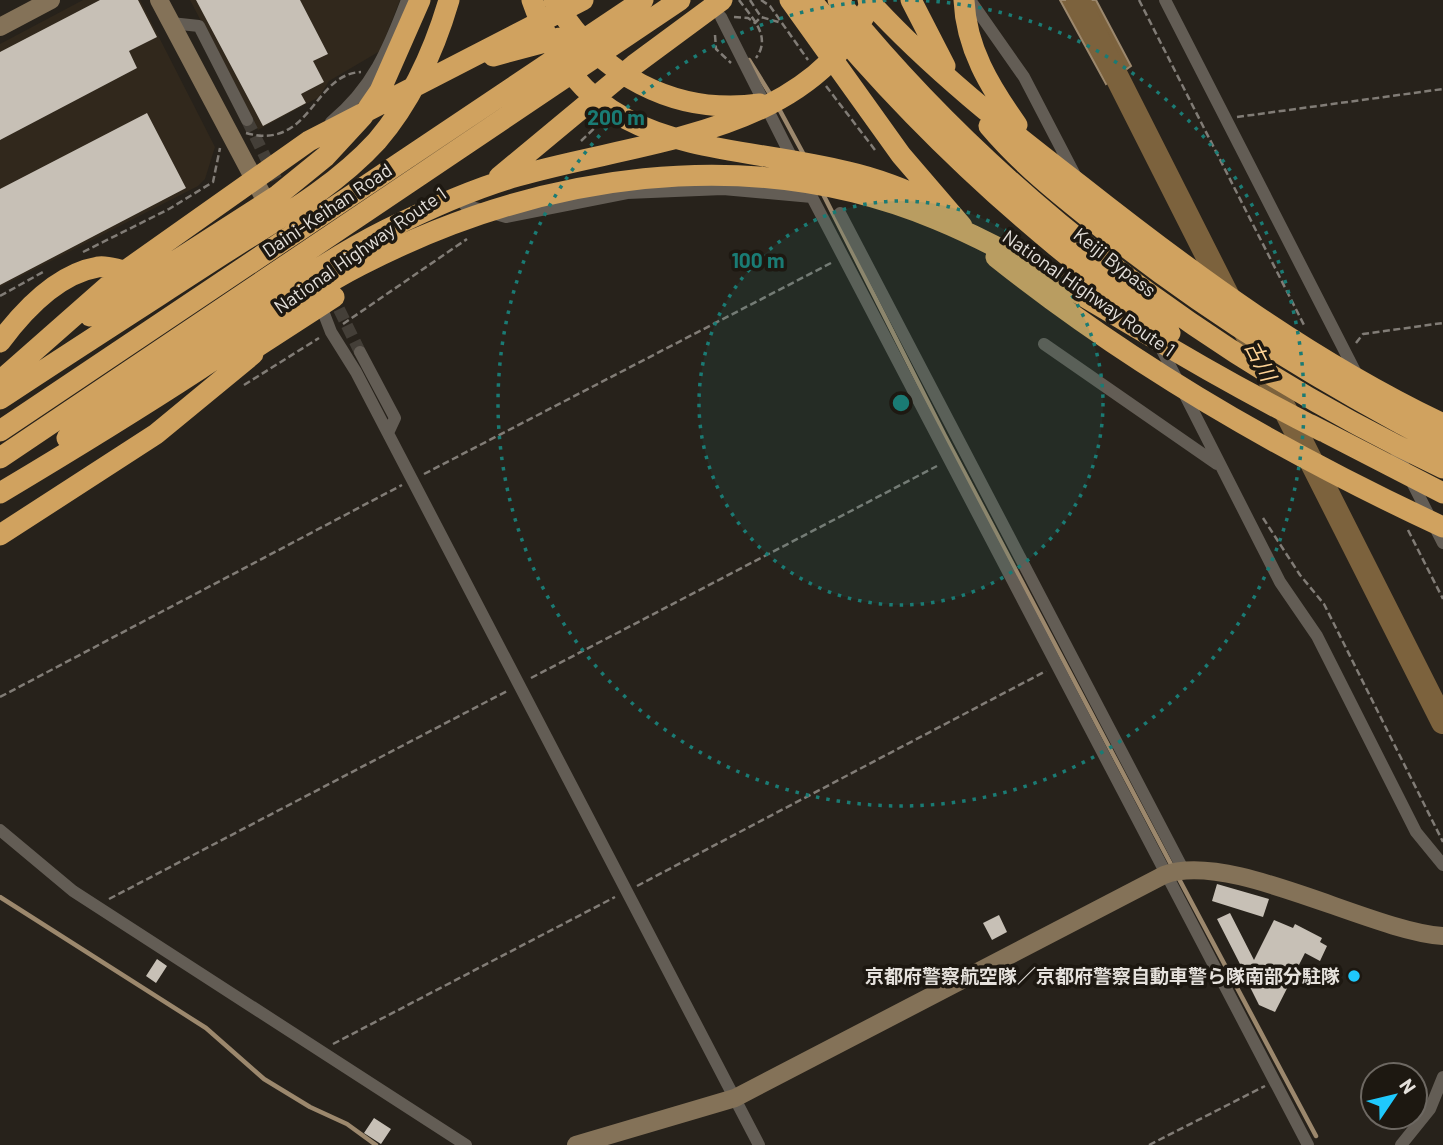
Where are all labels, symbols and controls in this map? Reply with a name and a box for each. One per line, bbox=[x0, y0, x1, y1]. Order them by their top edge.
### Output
text: 200 m bbox=[587, 104, 645, 129]
street label: Daini-Keihan Road bbox=[258, 158, 396, 261]
street label: National Highway Route 1 bbox=[269, 181, 450, 318]
street label: Keiji Bypass bbox=[1069, 222, 1161, 301]
street label: National Highway Route 1 bbox=[999, 224, 1180, 361]
text: 100 m bbox=[731, 247, 785, 272]
water label: 古川 bbox=[1241, 336, 1283, 386]
centre of rings bbox=[889, 391, 913, 415]
place label: 京都府警察航空隊／京都府警察自動車警ら隊南部分駐隊 bbox=[865, 964, 1340, 987]
marker: 京都府警察航空隊／京都府警察自動車警ら隊南部分駐隊 bbox=[1346, 968, 1362, 984]
north arrow bbox=[1359, 1061, 1429, 1131]
text: N bbox=[1395, 1074, 1421, 1098]

